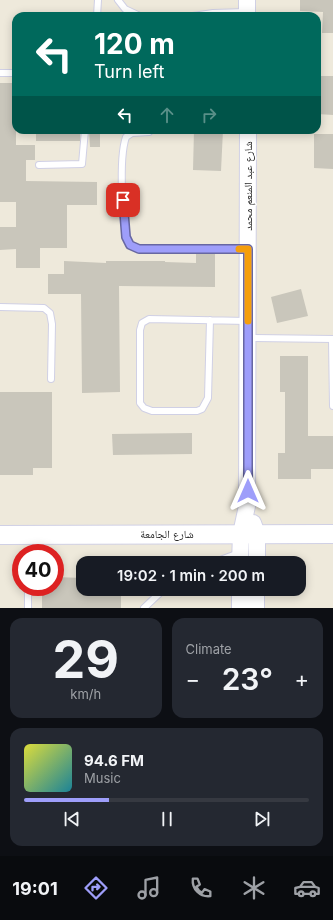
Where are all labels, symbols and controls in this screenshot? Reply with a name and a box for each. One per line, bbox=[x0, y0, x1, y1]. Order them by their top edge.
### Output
text: 120 m bbox=[94, 27, 175, 61]
icon: left bbox=[28, 28, 80, 80]
text: Turn left bbox=[94, 61, 164, 82]
icon: left bbox=[114, 104, 136, 126]
icon: ahead bbox=[156, 104, 178, 126]
icon: right bbox=[198, 104, 220, 126]
street label: شارع عبد المنعم محمد bbox=[241, 141, 256, 231]
pin bbox=[106, 183, 140, 217]
icon: arrive bbox=[112, 189, 134, 211]
position arrow bbox=[227, 470, 269, 512]
street label: شارع الجامعة bbox=[140, 527, 194, 541]
speed limit sign: 40 bbox=[12, 544, 64, 596]
text: 19:02 · 1 min · 200 m bbox=[117, 566, 265, 585]
text: 29 bbox=[52, 628, 119, 691]
text: Climate bbox=[186, 641, 232, 657]
text: 23° bbox=[222, 661, 273, 697]
text: − bbox=[186, 666, 200, 692]
text: + bbox=[294, 666, 309, 692]
text: km/h bbox=[70, 686, 101, 702]
text: 94.6 FM bbox=[84, 751, 144, 770]
text: Music bbox=[84, 770, 121, 786]
icon: previous bbox=[61, 808, 83, 830]
icon: pause bbox=[156, 808, 178, 830]
icon: next bbox=[251, 808, 273, 830]
icon: directions bbox=[82, 874, 110, 902]
icon: music bbox=[135, 874, 163, 902]
icon: phone bbox=[187, 874, 215, 902]
icon: climate bbox=[240, 874, 268, 902]
icon: car bbox=[293, 874, 321, 902]
text: 19:01 bbox=[12, 878, 58, 899]

